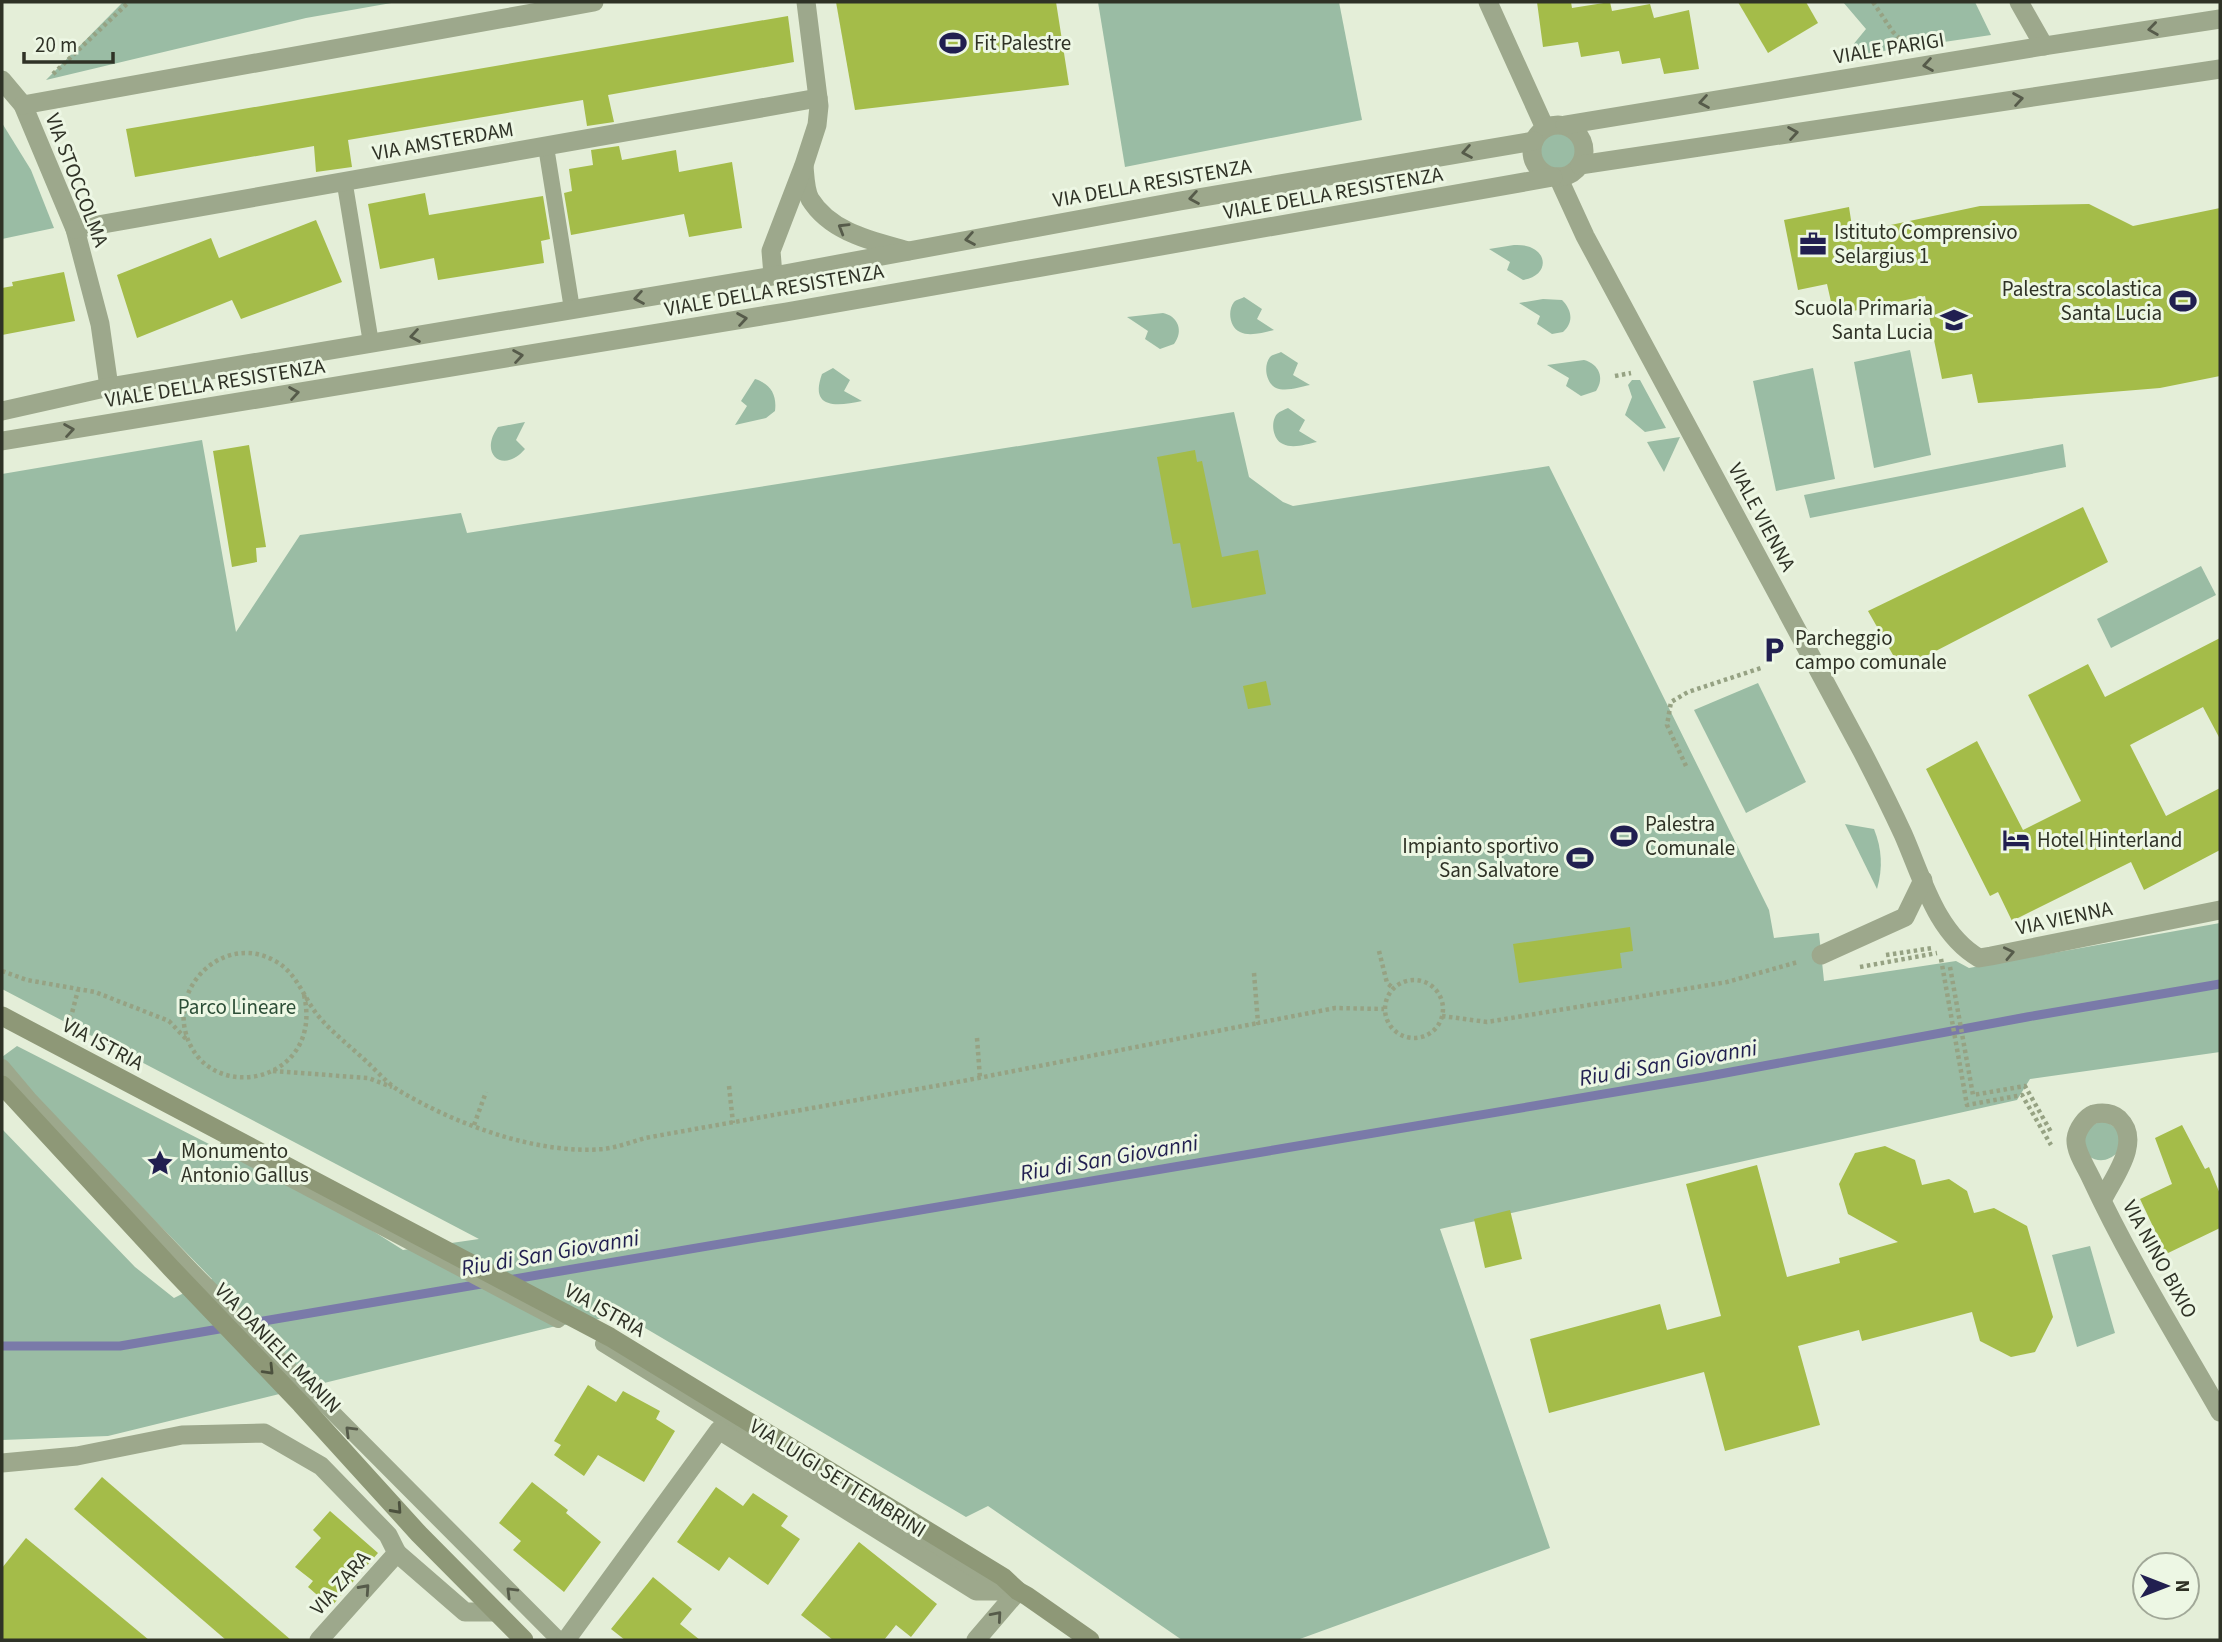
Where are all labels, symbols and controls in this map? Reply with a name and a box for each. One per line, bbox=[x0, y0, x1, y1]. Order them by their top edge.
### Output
scale bar bbox=[24, 21, 114, 65]
one-way arrow bbox=[2147, 21, 2159, 36]
street label: VIALE PARIGI bbox=[1832, 24, 1946, 72]
sports icon: Fit Palestre bbox=[938, 28, 968, 58]
place label: Fit Palestre bbox=[974, 28, 1071, 58]
text: 20 m bbox=[35, 30, 77, 60]
one-way arrow bbox=[1922, 57, 1934, 72]
one-way arrow bbox=[2012, 92, 2024, 107]
one-way arrow bbox=[1698, 94, 1710, 109]
street label: VIA STOCCOLMA bbox=[38, 109, 116, 252]
street label: VIA AMSTERDAM bbox=[370, 114, 516, 168]
one-way arrow bbox=[1787, 126, 1799, 141]
one-way arrow bbox=[1461, 144, 1473, 159]
street label: VIA DELLA RESISTENZA bbox=[1050, 151, 1254, 215]
street label: VIALE DELLA RESISTENZA bbox=[1221, 159, 1446, 227]
one-way arrow bbox=[1188, 190, 1200, 205]
place label: Istituto Comprensivo Selargius 1 bbox=[1834, 217, 2018, 271]
one-way arrow bbox=[838, 224, 851, 237]
office icon: Istituto Comprensivo Selargius 1 bbox=[1798, 229, 1828, 259]
one-way arrow bbox=[964, 231, 976, 246]
street label: VIALE DELLA RESISTENZA bbox=[662, 256, 887, 324]
place label: Palestra scolastica Santa Lucia bbox=[2002, 274, 2162, 328]
sports icon: Palestra scolastica Santa Lucia bbox=[2168, 286, 2198, 316]
one-way arrow bbox=[633, 290, 645, 305]
place label: Scuola Primaria Santa Lucia bbox=[1794, 293, 1933, 347]
school or university icon: Scuola Primaria Santa Lucia bbox=[1939, 305, 1969, 335]
one-way arrow bbox=[737, 312, 748, 327]
one-way arrow bbox=[409, 327, 421, 342]
one-way arrow bbox=[512, 349, 524, 364]
street label: VIALE DELLA RESISTENZA bbox=[103, 351, 328, 415]
one-way arrow bbox=[288, 386, 299, 401]
one-way arrow bbox=[63, 423, 75, 438]
street label: VIALE VIENNA bbox=[1721, 457, 1804, 577]
place label: Parcheggio campo comunale bbox=[1795, 623, 1947, 677]
parking icon: Parcheggio campo comunale bbox=[1759, 635, 1789, 665]
place label: Palestra Comunale bbox=[1645, 809, 1735, 863]
sports icon: Palestra Comunale bbox=[1609, 821, 1639, 851]
hotel icon: Hotel Hinterland bbox=[2001, 825, 2031, 855]
place label: Hotel Hinterland bbox=[2037, 825, 2182, 855]
place label: Impianto sportivo San Salvatore bbox=[1402, 831, 1559, 885]
sports icon: Impianto sportivo San Salvatore bbox=[1565, 843, 1595, 873]
street label: VIA VIENNA bbox=[2013, 893, 2116, 943]
one-way arrow bbox=[2003, 946, 2015, 961]
park label: Parco Lineare bbox=[178, 992, 296, 1022]
street label: VIA ISTRIA bbox=[57, 1010, 150, 1078]
water label: Riu di San Giovanni bbox=[1576, 1031, 1760, 1095]
water label: Riu di San Giovanni bbox=[1017, 1126, 1201, 1190]
place label: Monumento Antonio Gallus bbox=[181, 1136, 309, 1190]
place icon: Monumento Antonio Gallus bbox=[145, 1148, 175, 1178]
street label: VIA NINO BIXIO bbox=[2115, 1194, 2205, 1324]
water label: Riu di San Giovanni bbox=[458, 1221, 642, 1285]
street label: VIA ISTRIA bbox=[559, 1275, 651, 1345]
street label: VIA DANIELE MANIN bbox=[208, 1276, 348, 1420]
one-way arrow bbox=[261, 1362, 274, 1375]
street label: VIA LUIGI SETTEMBRINI bbox=[744, 1411, 932, 1545]
one-way arrow bbox=[346, 1426, 359, 1439]
one-way arrow bbox=[388, 1501, 401, 1514]
street label: VIA ZARA bbox=[303, 1544, 378, 1622]
north arrow bbox=[2131, 1551, 2201, 1621]
text: N bbox=[2168, 1580, 2195, 1592]
one-way arrow bbox=[357, 1584, 369, 1597]
one-way arrow bbox=[506, 1587, 519, 1600]
one-way arrow bbox=[989, 1611, 1001, 1624]

